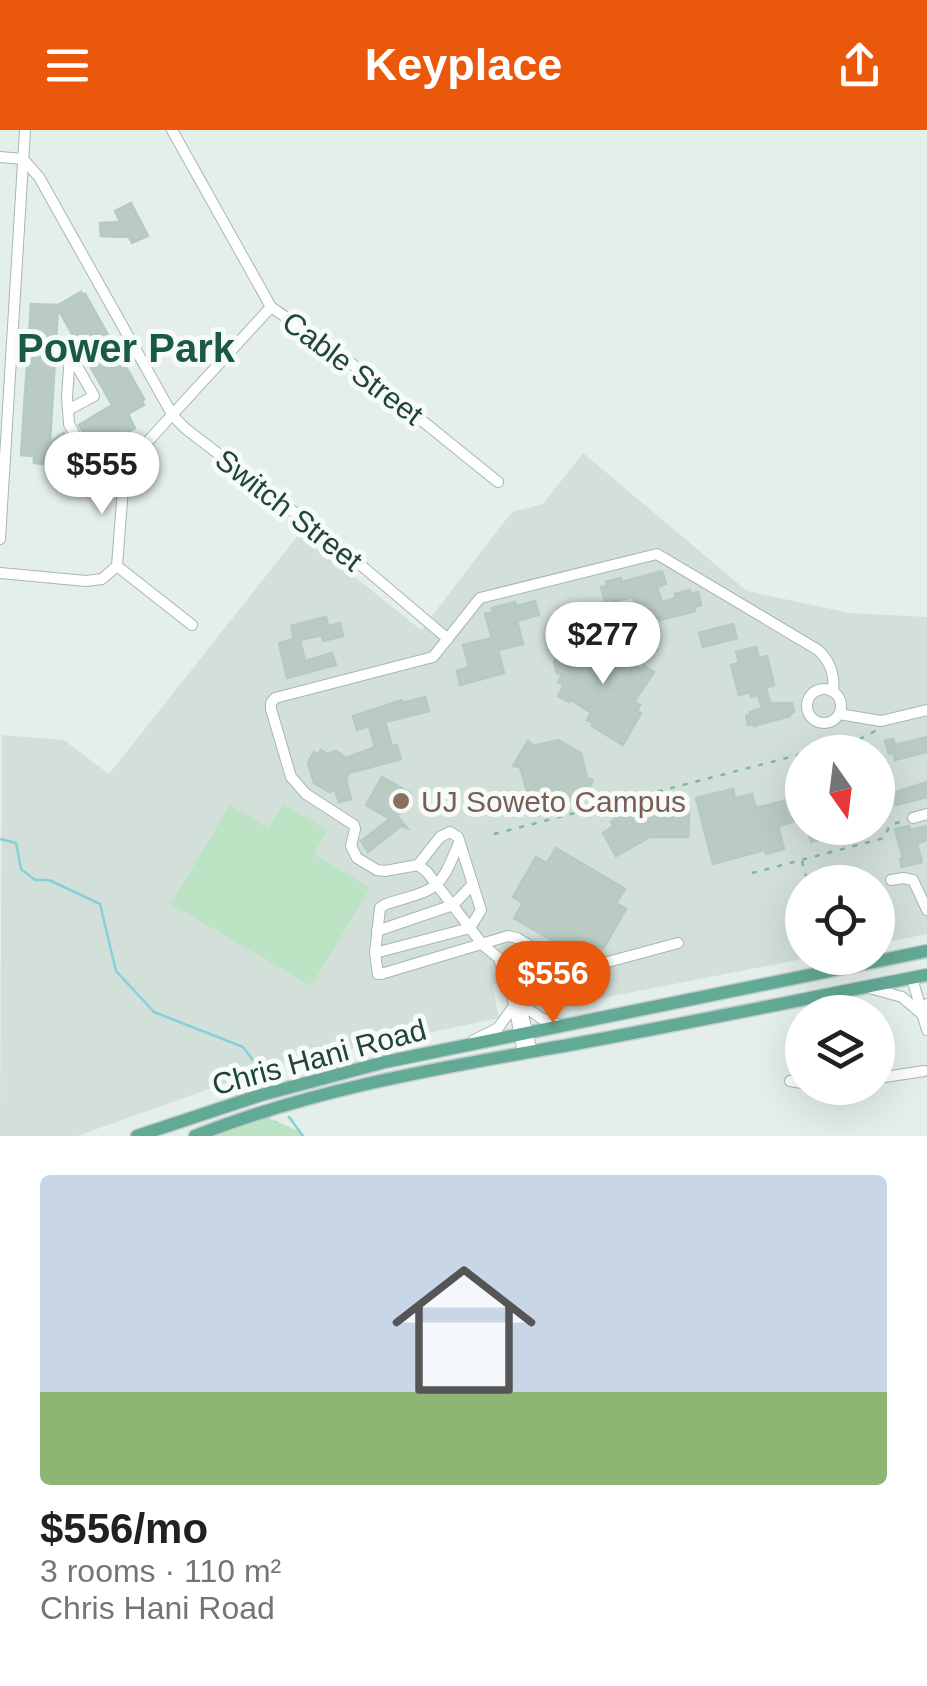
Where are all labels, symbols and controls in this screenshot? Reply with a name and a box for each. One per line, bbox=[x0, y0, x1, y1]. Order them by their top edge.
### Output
icon: menu bbox=[40, 38, 95, 93]
icon: share bbox=[832, 38, 887, 93]
text: Keyplace bbox=[365, 39, 562, 90]
street label: Cable Street bbox=[276, 305, 430, 432]
district label: Power Park bbox=[17, 326, 236, 370]
pin: $555 bbox=[43, 432, 161, 517]
street label: Switch Street bbox=[209, 443, 369, 578]
text: $555 bbox=[66, 446, 138, 482]
pin: $277 bbox=[544, 602, 662, 687]
text: $277 bbox=[567, 616, 639, 652]
north arrow bbox=[785, 735, 895, 845]
map controls bbox=[785, 735, 895, 1105]
place label: UJ Soweto Campus bbox=[421, 785, 686, 818]
marker: UJ Soweto Campus bbox=[390, 790, 412, 812]
button: locate bbox=[785, 865, 895, 975]
pin: $556 bbox=[494, 941, 612, 1026]
text: $556 bbox=[517, 955, 589, 991]
button: layers bbox=[785, 995, 895, 1105]
street label: Chris Hani Road bbox=[208, 1013, 430, 1101]
icon: home bbox=[374, 1240, 554, 1420]
text: $556/mo bbox=[40, 1505, 208, 1552]
text: 3 rooms · 110 m² bbox=[40, 1553, 281, 1589]
text: Chris Hani Road bbox=[40, 1590, 275, 1626]

